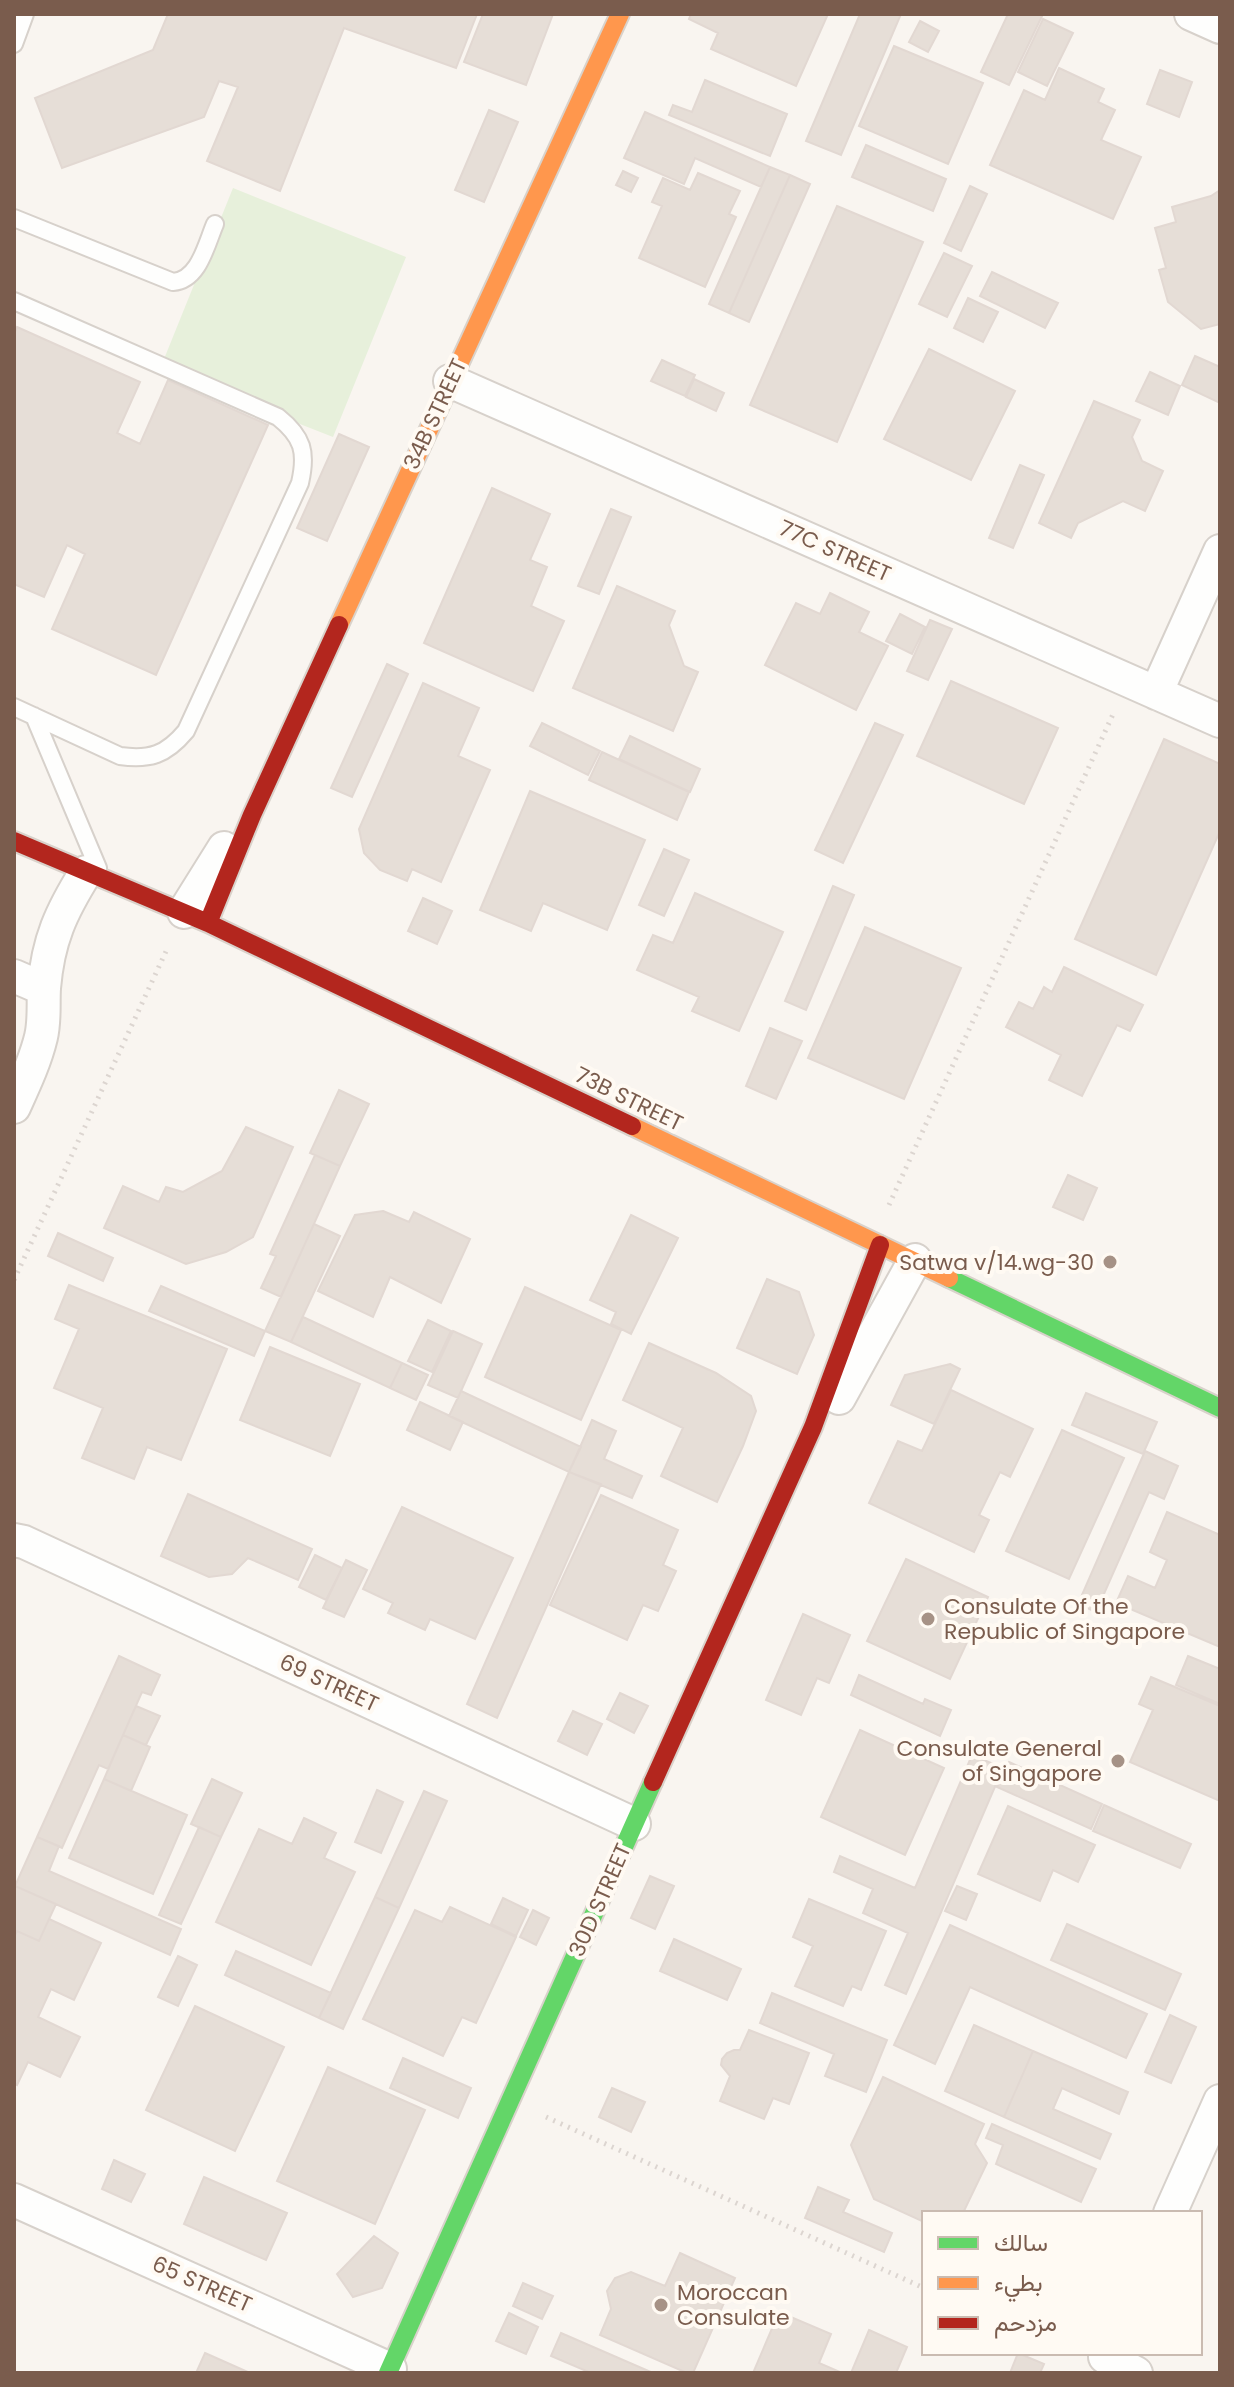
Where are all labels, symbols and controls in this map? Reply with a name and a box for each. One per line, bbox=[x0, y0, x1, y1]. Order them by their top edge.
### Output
street label: 34B STREET bbox=[396, 354, 474, 474]
street label: 77C STREET bbox=[774, 513, 896, 590]
street label: 73B STREET bbox=[570, 1059, 688, 1139]
place label: Satwa v/14.wg-30 bbox=[899, 1247, 1094, 1278]
marker: Satwa v/14.wg-30 bbox=[1101, 1253, 1119, 1271]
place label: Consulate Of the Republic of Singapore bbox=[944, 1591, 1185, 1647]
marker: Consulate Of the Republic of Singapore bbox=[919, 1610, 937, 1628]
street label: 69 STREET bbox=[274, 1646, 384, 1720]
place label: Consulate General of Singapore bbox=[897, 1733, 1102, 1789]
marker: Consulate General of Singapore bbox=[1109, 1752, 1127, 1770]
street label: 30D STREET bbox=[561, 1838, 639, 1962]
legend bbox=[922, 2211, 1202, 2355]
text: سالك bbox=[994, 2226, 1048, 2259]
street label: 65 STREET bbox=[147, 2248, 257, 2320]
text: بطيء bbox=[994, 2266, 1043, 2302]
place label: Moroccan Consulate bbox=[677, 2277, 790, 2333]
marker: Moroccan Consulate bbox=[652, 2296, 670, 2314]
text: مزدحم bbox=[994, 2306, 1057, 2339]

